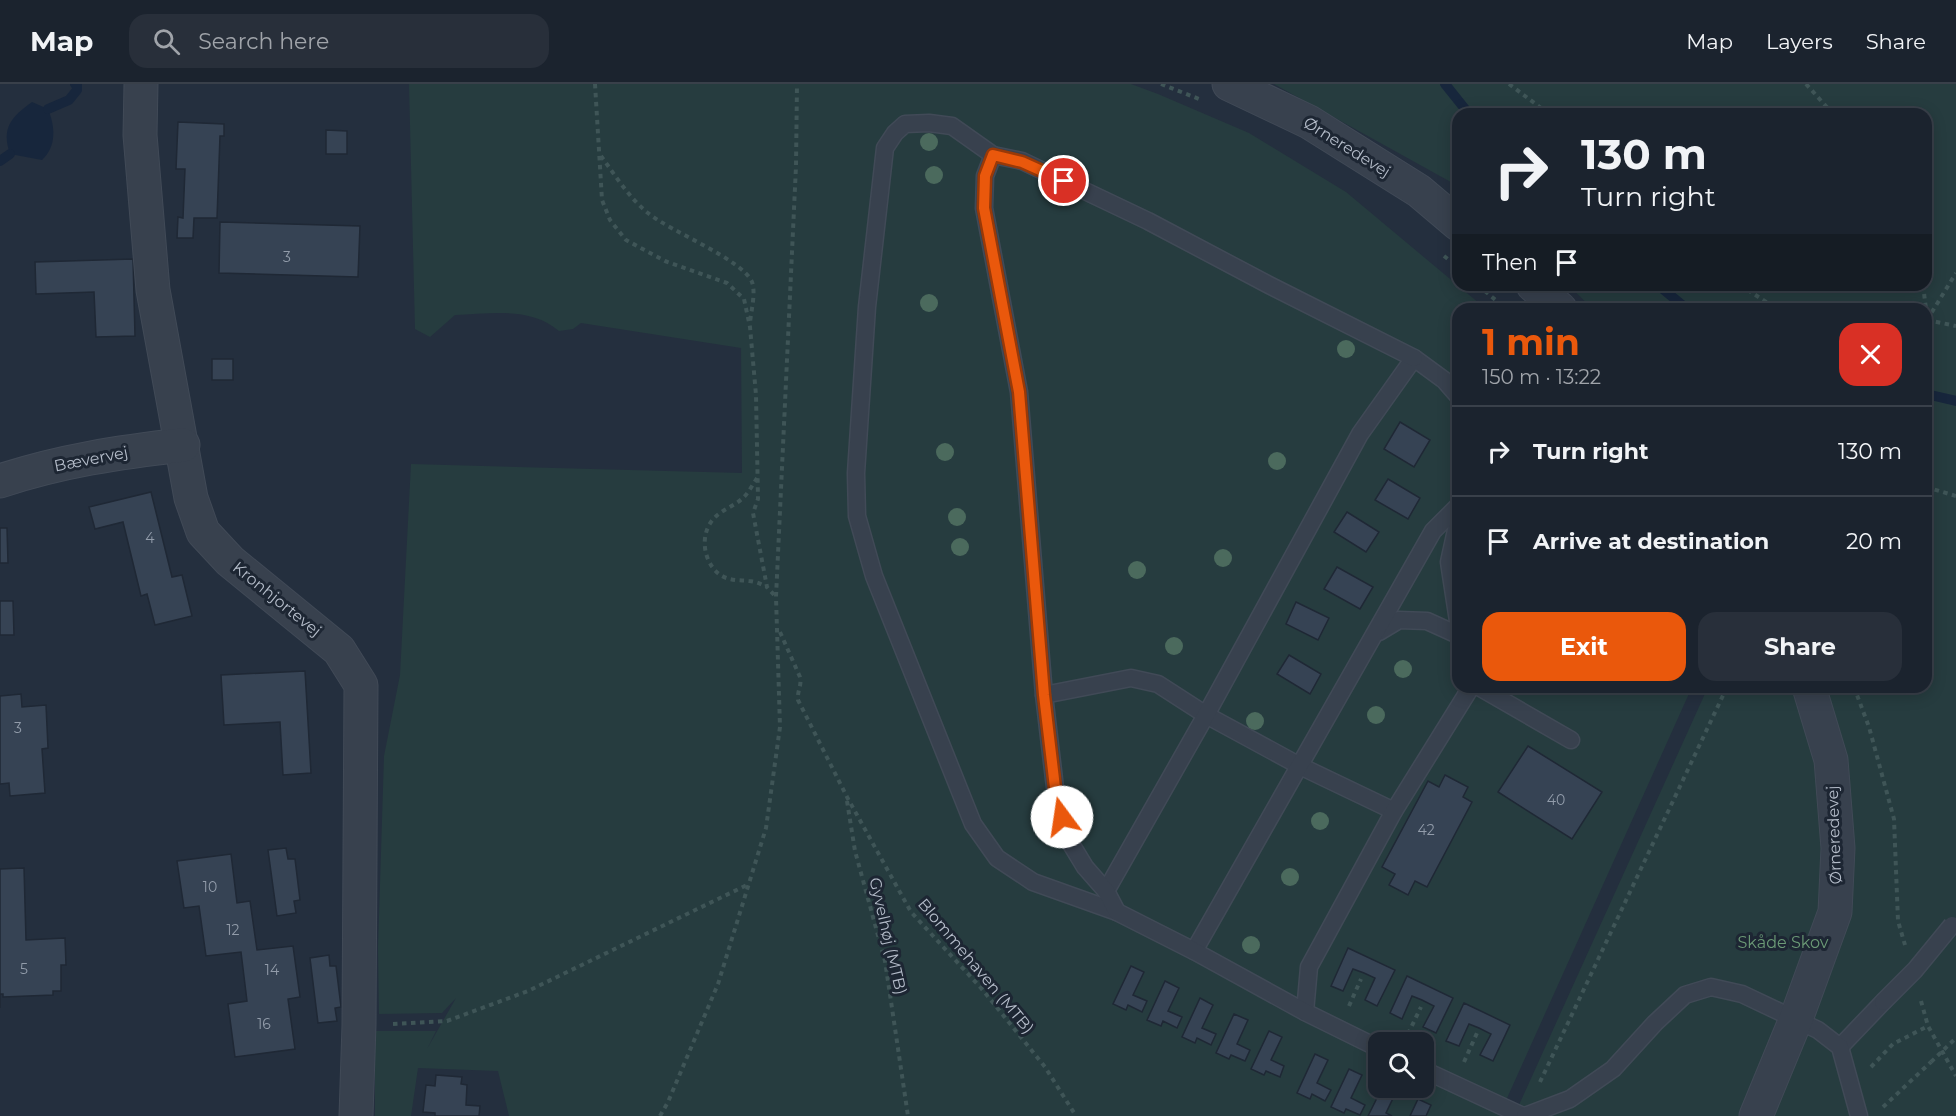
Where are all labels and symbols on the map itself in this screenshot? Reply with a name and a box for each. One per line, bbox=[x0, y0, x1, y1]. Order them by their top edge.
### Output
street label: Ørneredevej bbox=[1300, 113, 1394, 181]
pin bbox=[1038, 155, 1089, 206]
house number: 3 bbox=[283, 248, 291, 266]
street label: Bævervej bbox=[52, 443, 130, 475]
house number: 4 bbox=[145, 529, 155, 547]
street label: Kronhjortevej bbox=[229, 558, 325, 640]
house number: 3 bbox=[14, 719, 22, 737]
position arrow bbox=[1030, 785, 1094, 849]
street label: Ørneredevej bbox=[1823, 785, 1845, 885]
house number: 40 bbox=[1547, 791, 1565, 809]
house number: 42 bbox=[1417, 821, 1435, 839]
street label: Gyvelhøj (MTB) bbox=[865, 875, 911, 997]
house number: 10 bbox=[203, 878, 217, 896]
street label: Blommehaven (MTB) bbox=[914, 895, 1038, 1037]
house number: 12 bbox=[226, 921, 240, 939]
park label: Skåde Skov bbox=[1738, 933, 1829, 952]
house number: 5 bbox=[20, 960, 28, 978]
house number: 14 bbox=[265, 961, 280, 979]
house number: 16 bbox=[257, 1015, 271, 1033]

